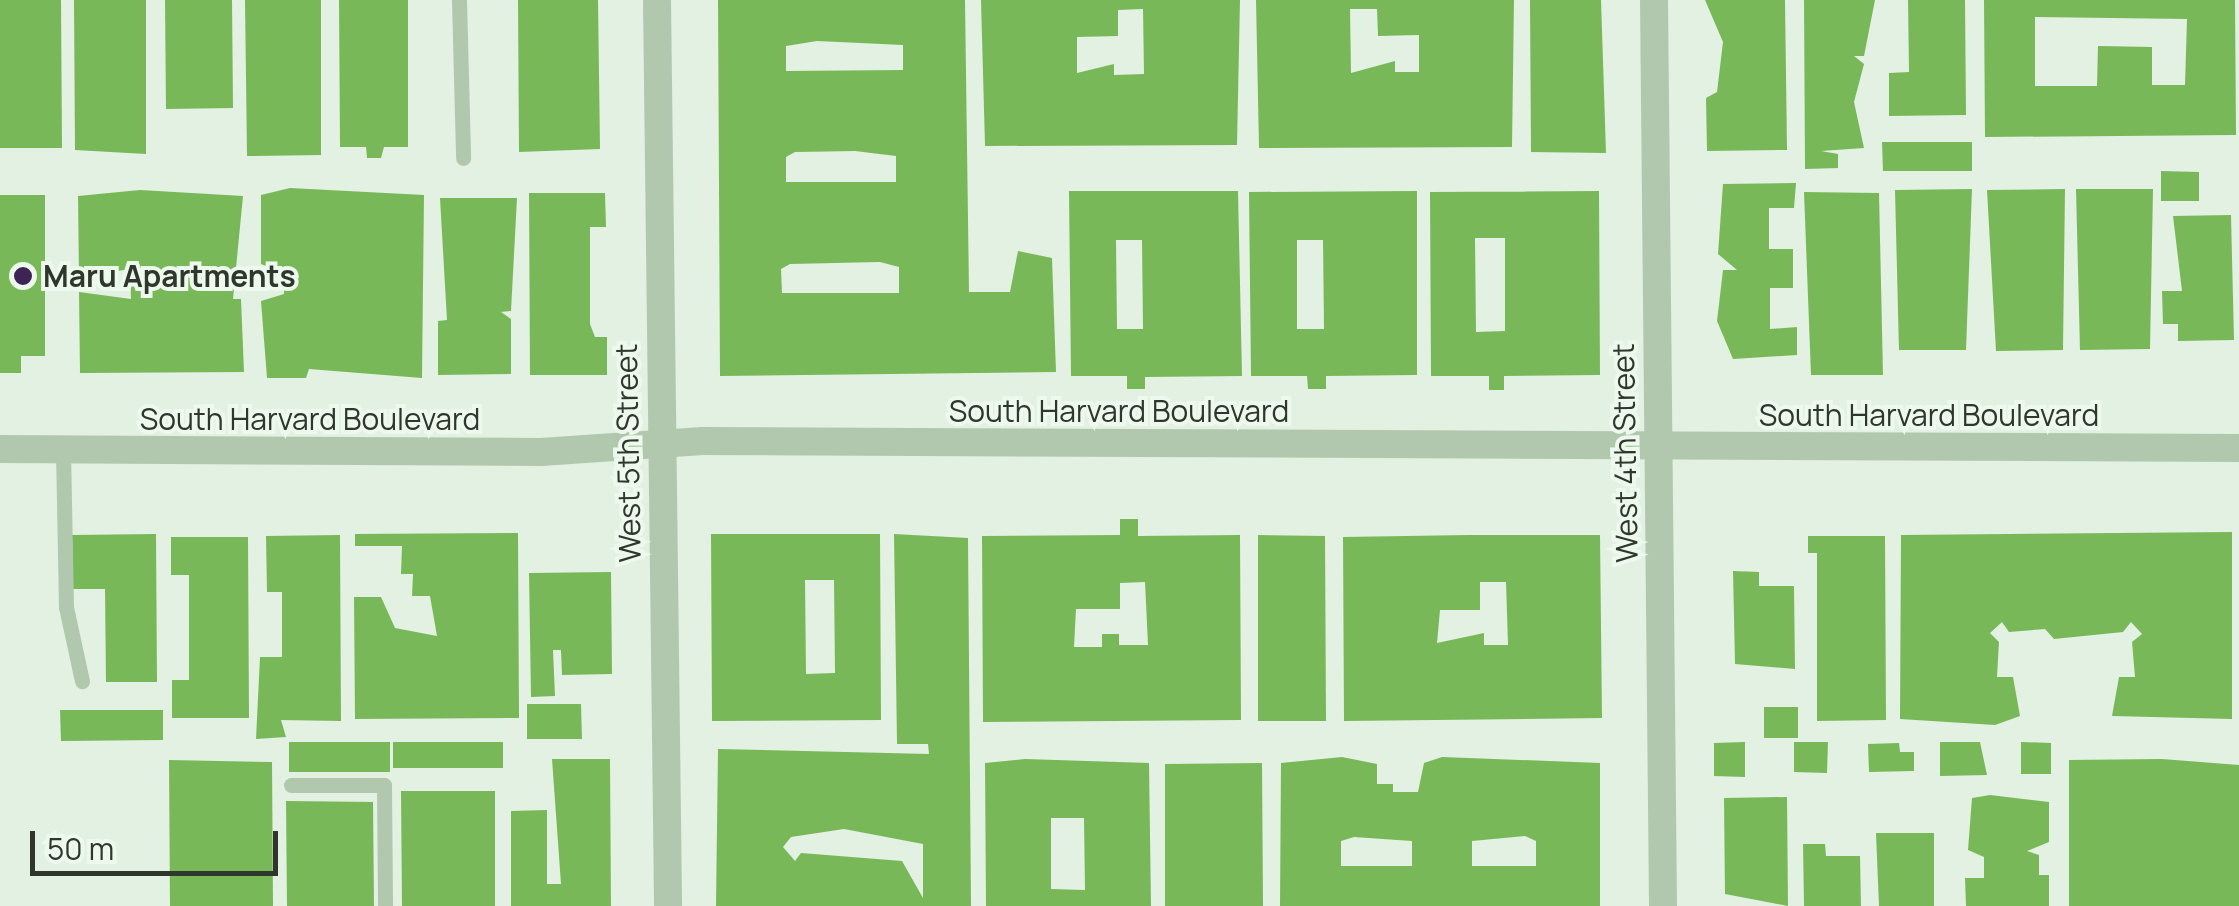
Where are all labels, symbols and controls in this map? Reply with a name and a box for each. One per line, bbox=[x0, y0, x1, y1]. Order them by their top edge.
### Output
place label: Maru Apartments bbox=[43, 258, 296, 294]
marker: Maru Apartments bbox=[12, 265, 34, 287]
street label: West 5th Street bbox=[608, 343, 648, 563]
street label: West 4th Street bbox=[1605, 343, 1645, 563]
street label: South Harvard Boulevard bbox=[949, 393, 1289, 429]
street label: South Harvard Boulevard bbox=[1759, 397, 2099, 433]
street label: South Harvard Boulevard bbox=[140, 401, 480, 437]
scale bar bbox=[35, 811, 282, 873]
text: 50 m bbox=[47, 828, 114, 869]

